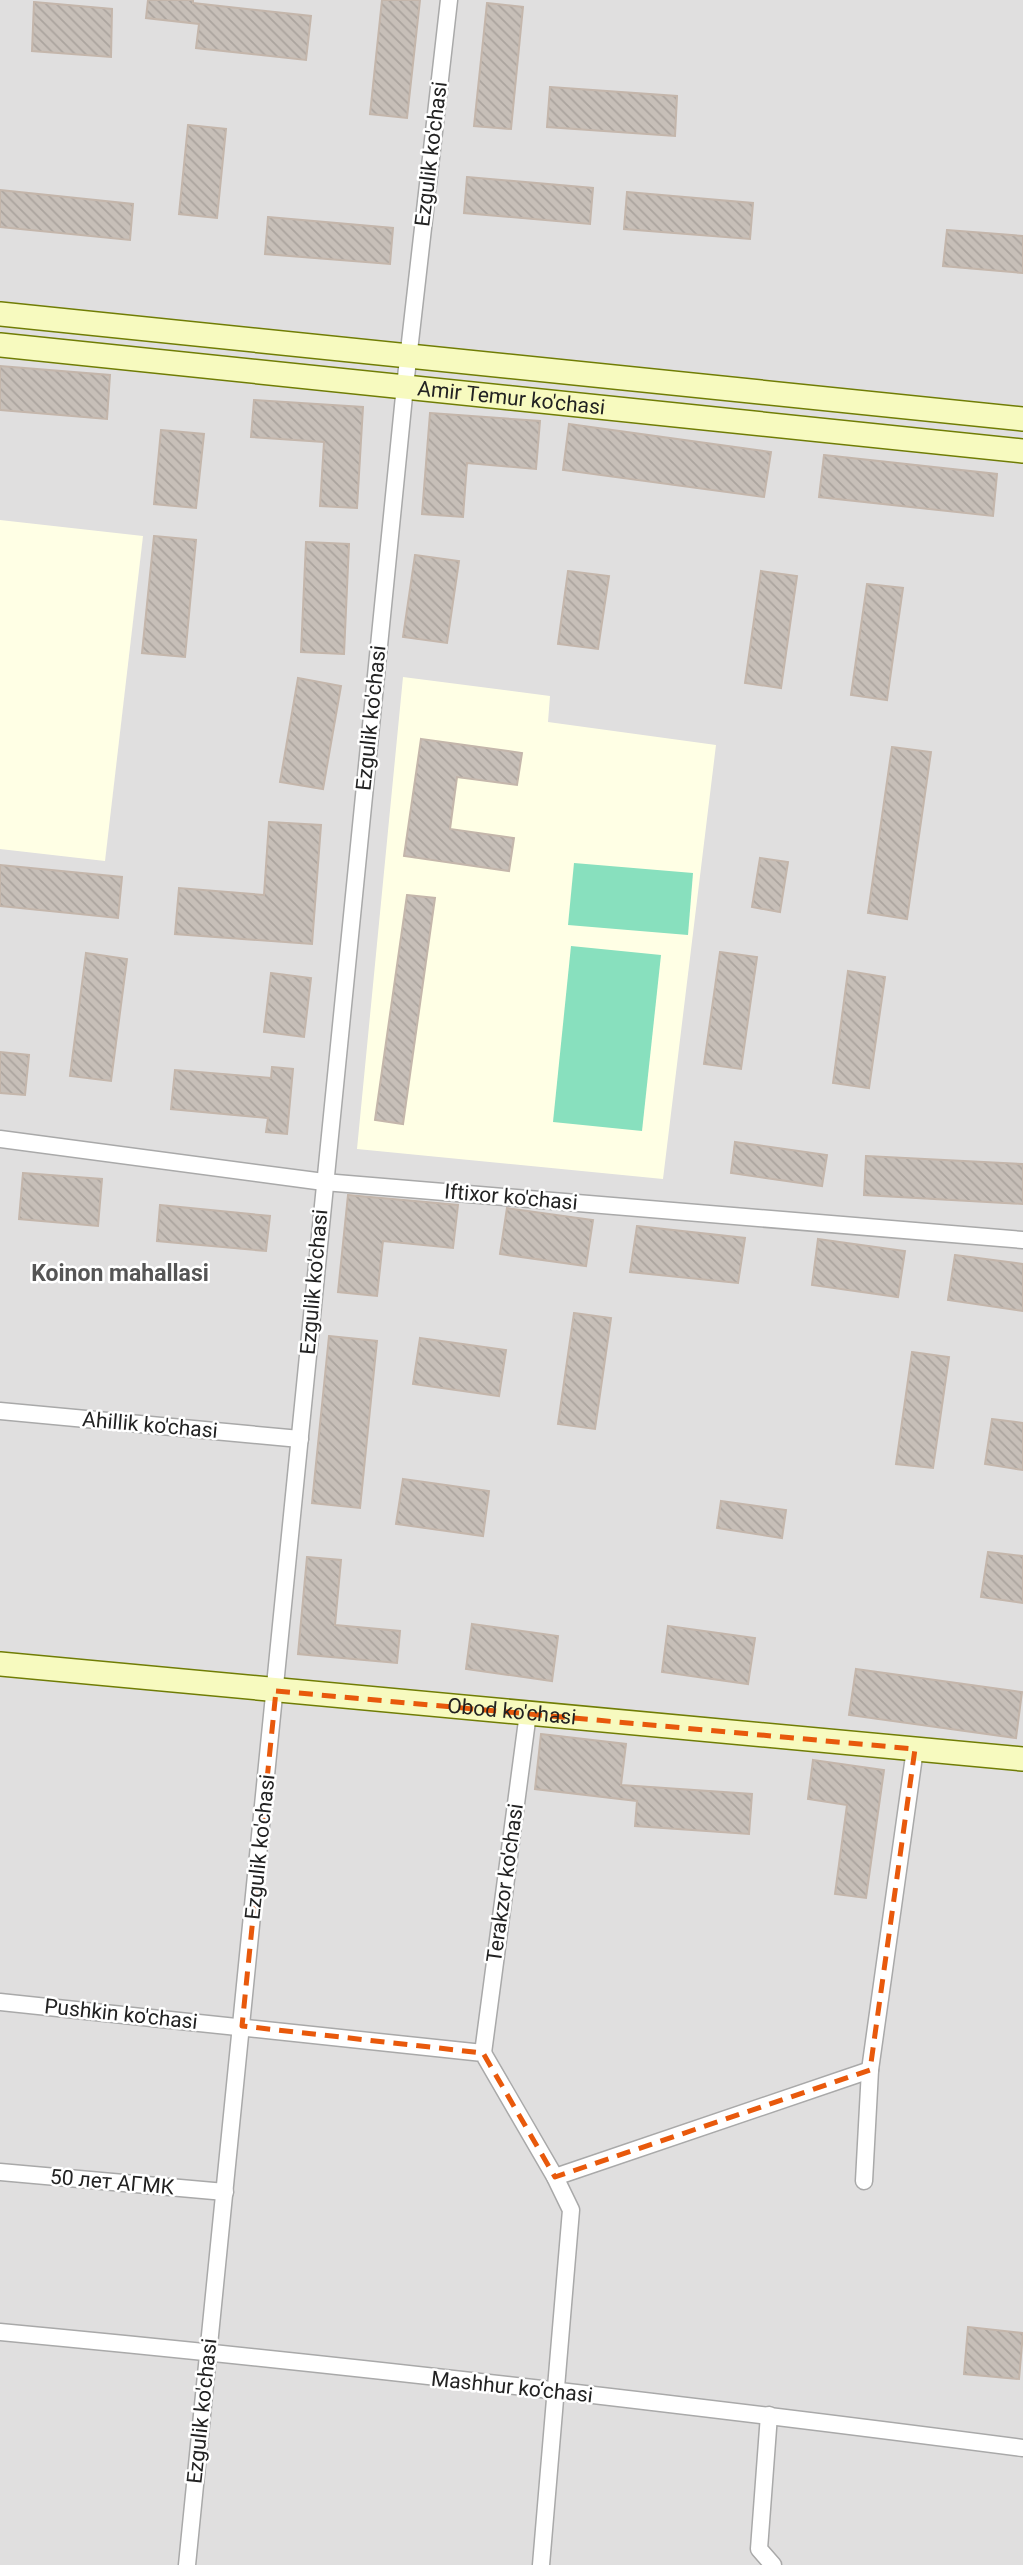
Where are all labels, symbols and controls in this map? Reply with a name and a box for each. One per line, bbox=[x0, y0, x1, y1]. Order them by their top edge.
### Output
street label: Ezgulik ko'chasi bbox=[410, 80, 452, 228]
street label: Amir Temur ko'chasi bbox=[416, 376, 606, 420]
street label: Ezgulik ko'chasi bbox=[351, 644, 391, 792]
street label: Iftixor ko'chasi bbox=[443, 1179, 579, 1215]
street label: Ezgulik ko'chasi bbox=[296, 1208, 332, 1356]
district label: Koinon mahallasi bbox=[31, 1260, 209, 1287]
street label: Ahillik ko'chasi bbox=[81, 1407, 219, 1443]
street label: Obod ko'chasi bbox=[446, 1694, 577, 1729]
street label: Ezgulik ko'chasi bbox=[240, 1773, 280, 1921]
street label: Terakzor ko'chasi bbox=[482, 1802, 528, 1964]
street label: Pushkin ko'chasi bbox=[43, 1994, 199, 2034]
street label: 50 лет АГМК bbox=[49, 2165, 176, 2199]
street label: Ezgulik ko'chasi bbox=[182, 2337, 222, 2485]
street label: Mashhur ko‘chasi bbox=[430, 2367, 594, 2407]

